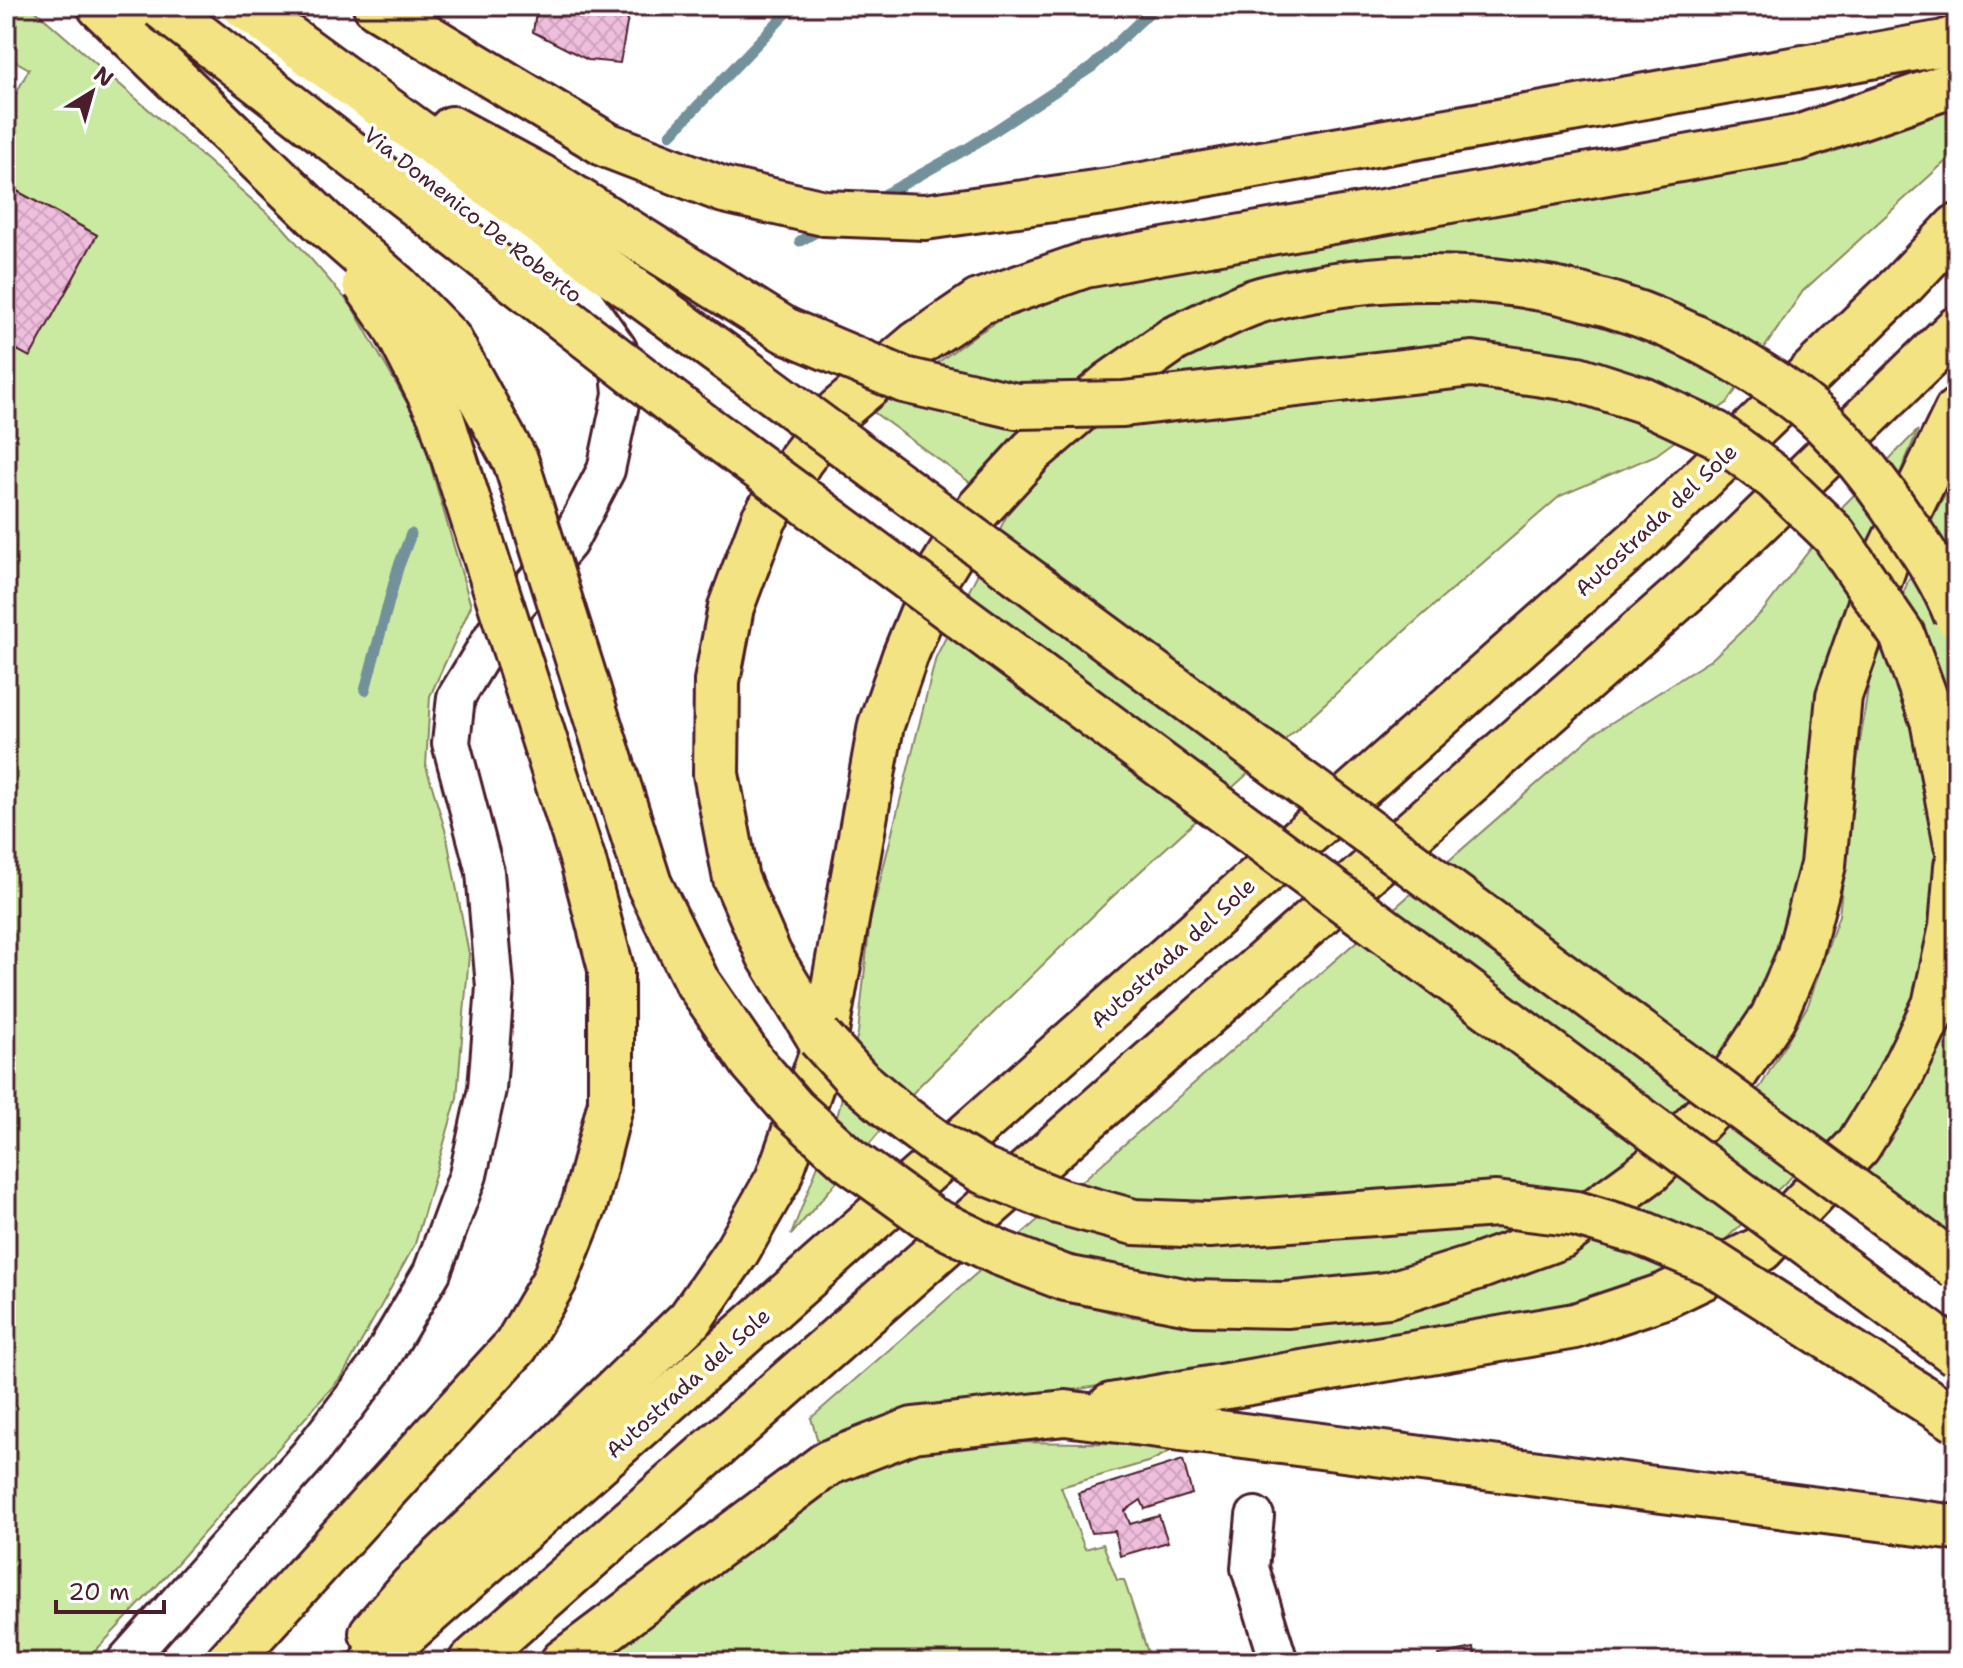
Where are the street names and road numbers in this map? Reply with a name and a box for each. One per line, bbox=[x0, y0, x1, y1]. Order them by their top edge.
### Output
street label: Via Domenico De Roberto bbox=[358, 120, 588, 310]
street label: Autostrada del Sole bbox=[1569, 437, 1743, 603]
street label: Autostrada del Sole bbox=[1084, 871, 1262, 1035]
street label: Autostrada del Sole bbox=[599, 1301, 777, 1465]

